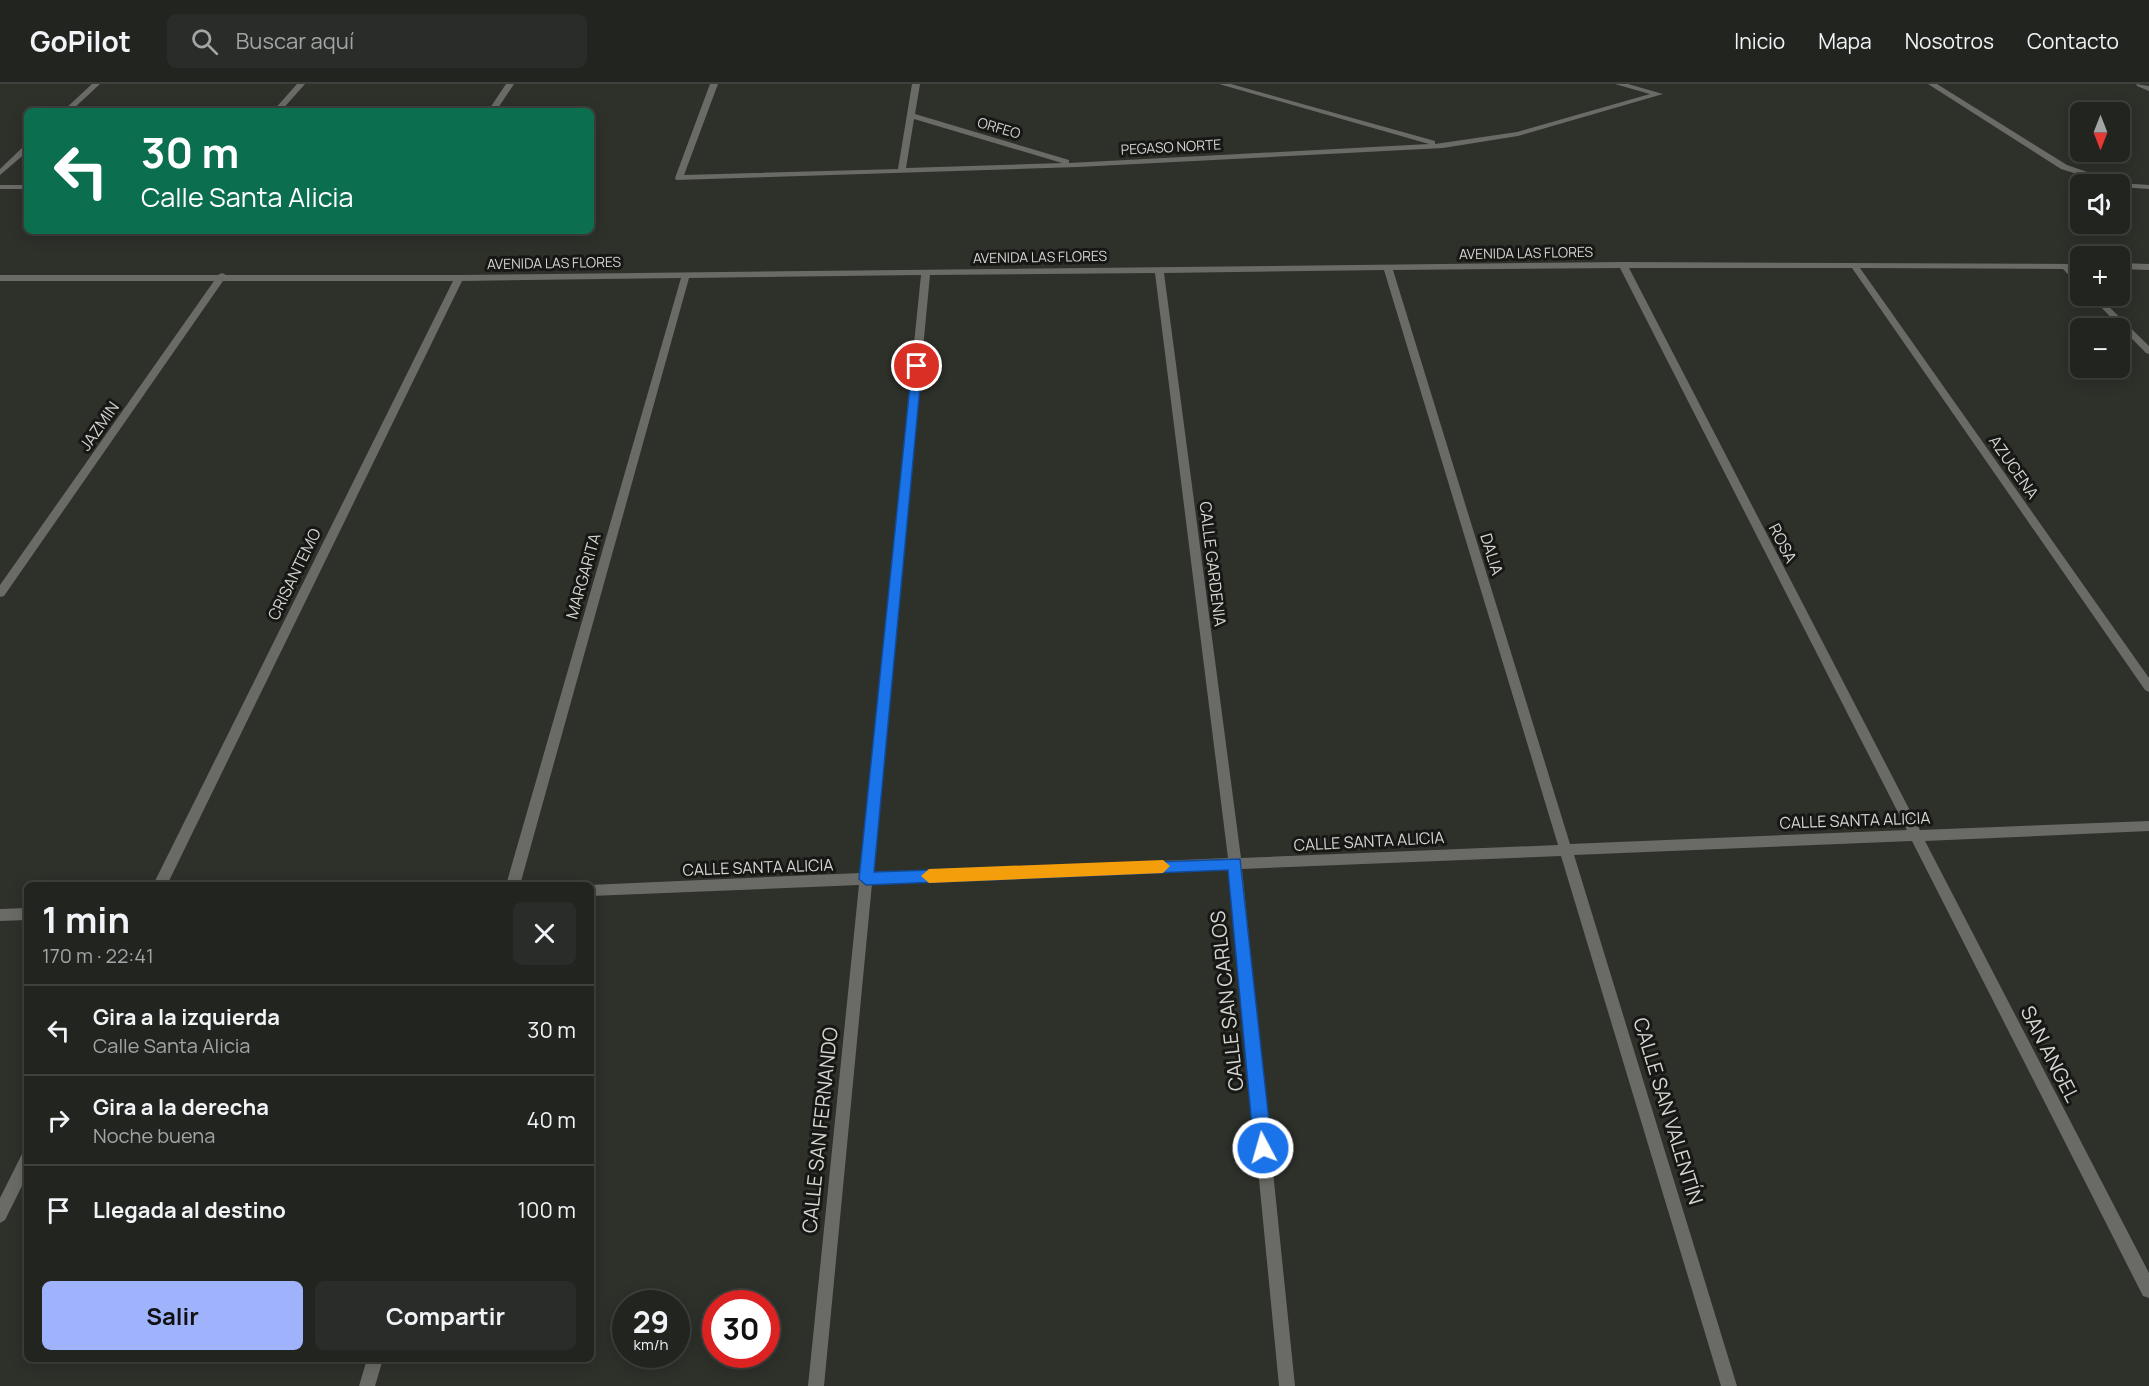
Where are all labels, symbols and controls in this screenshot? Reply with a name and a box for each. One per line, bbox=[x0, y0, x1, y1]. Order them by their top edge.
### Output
search box bbox=[167, 14, 587, 68]
text: GoPilot bbox=[30, 22, 131, 60]
icon: search bbox=[188, 25, 221, 58]
text: Buscar aquí bbox=[236, 26, 354, 56]
text: Inicio bbox=[1734, 27, 1785, 55]
text: Mapa bbox=[1818, 27, 1872, 55]
text: Nosotros bbox=[1905, 27, 1994, 55]
text: Contacto bbox=[2027, 27, 2119, 55]
north arrow bbox=[2070, 102, 2130, 162]
map controls bbox=[2070, 102, 2130, 378]
street label: ORFEO bbox=[976, 112, 1023, 143]
text: 30 m bbox=[141, 123, 239, 181]
icon: left bbox=[42, 132, 120, 210]
street label: PEGASO NORTE bbox=[1120, 134, 1222, 159]
button: sound bbox=[2070, 174, 2130, 234]
text: Calle Santa Alicia bbox=[141, 178, 354, 215]
street label: AVENIDA LAS FLORES bbox=[1459, 242, 1594, 263]
street label: AVENIDA LAS FLORES bbox=[973, 246, 1108, 267]
button: + bbox=[2070, 246, 2130, 306]
street label: AVENIDA LAS FLORES bbox=[487, 252, 622, 273]
button: − bbox=[2070, 318, 2130, 378]
pin bbox=[891, 340, 942, 391]
icon: arrive bbox=[900, 349, 933, 382]
street label: JAZMIN bbox=[74, 397, 124, 455]
street label: AZUCENA bbox=[1984, 431, 2044, 503]
street label: CALLE GARDENIA bbox=[1194, 500, 1232, 628]
street label: ROSA bbox=[1764, 519, 1802, 567]
street label: CRISANTEMO bbox=[262, 524, 326, 624]
street label: DALIA bbox=[1475, 530, 1509, 578]
street label: MARGARITA bbox=[560, 531, 606, 621]
street label: CALLE SANTA ALICIA bbox=[1779, 806, 1931, 834]
street label: CALLE SANTA ALICIA bbox=[1293, 826, 1445, 856]
street label: CALLE SANTA ALICIA bbox=[682, 853, 834, 881]
text: 1 min bbox=[42, 895, 130, 944]
button: close bbox=[513, 902, 576, 965]
street label: CALLE SAN CARLOS bbox=[1204, 910, 1249, 1092]
text: 170 m · 22:41 bbox=[42, 942, 154, 969]
street label: SAN ANGEL bbox=[2015, 1001, 2086, 1107]
text: Gira a la izquierda bbox=[93, 1002, 280, 1032]
icon: left bbox=[42, 1014, 75, 1047]
street label: CALLE SAN VALENTÍN bbox=[1627, 1014, 1710, 1208]
text: 30 m bbox=[527, 1015, 576, 1045]
street label: CALLE SAN FERNANDO bbox=[795, 1026, 844, 1234]
text: Calle Santa Alicia bbox=[93, 1032, 250, 1059]
text: Gira a la derecha bbox=[93, 1092, 269, 1122]
icon: right bbox=[42, 1104, 75, 1137]
text: 40 m bbox=[527, 1105, 576, 1135]
position arrow bbox=[1231, 1116, 1295, 1180]
text: Noche buena bbox=[93, 1122, 215, 1149]
icon: arrive bbox=[42, 1194, 75, 1227]
text: Llegada al destino bbox=[93, 1195, 286, 1225]
text: 100 m bbox=[518, 1195, 576, 1225]
button: Salir bbox=[42, 1281, 303, 1350]
button: Compartir bbox=[315, 1281, 576, 1350]
speed limit sign: 30 bbox=[702, 1290, 780, 1368]
text: 29 bbox=[633, 1301, 669, 1342]
text: km/h bbox=[634, 1334, 668, 1355]

